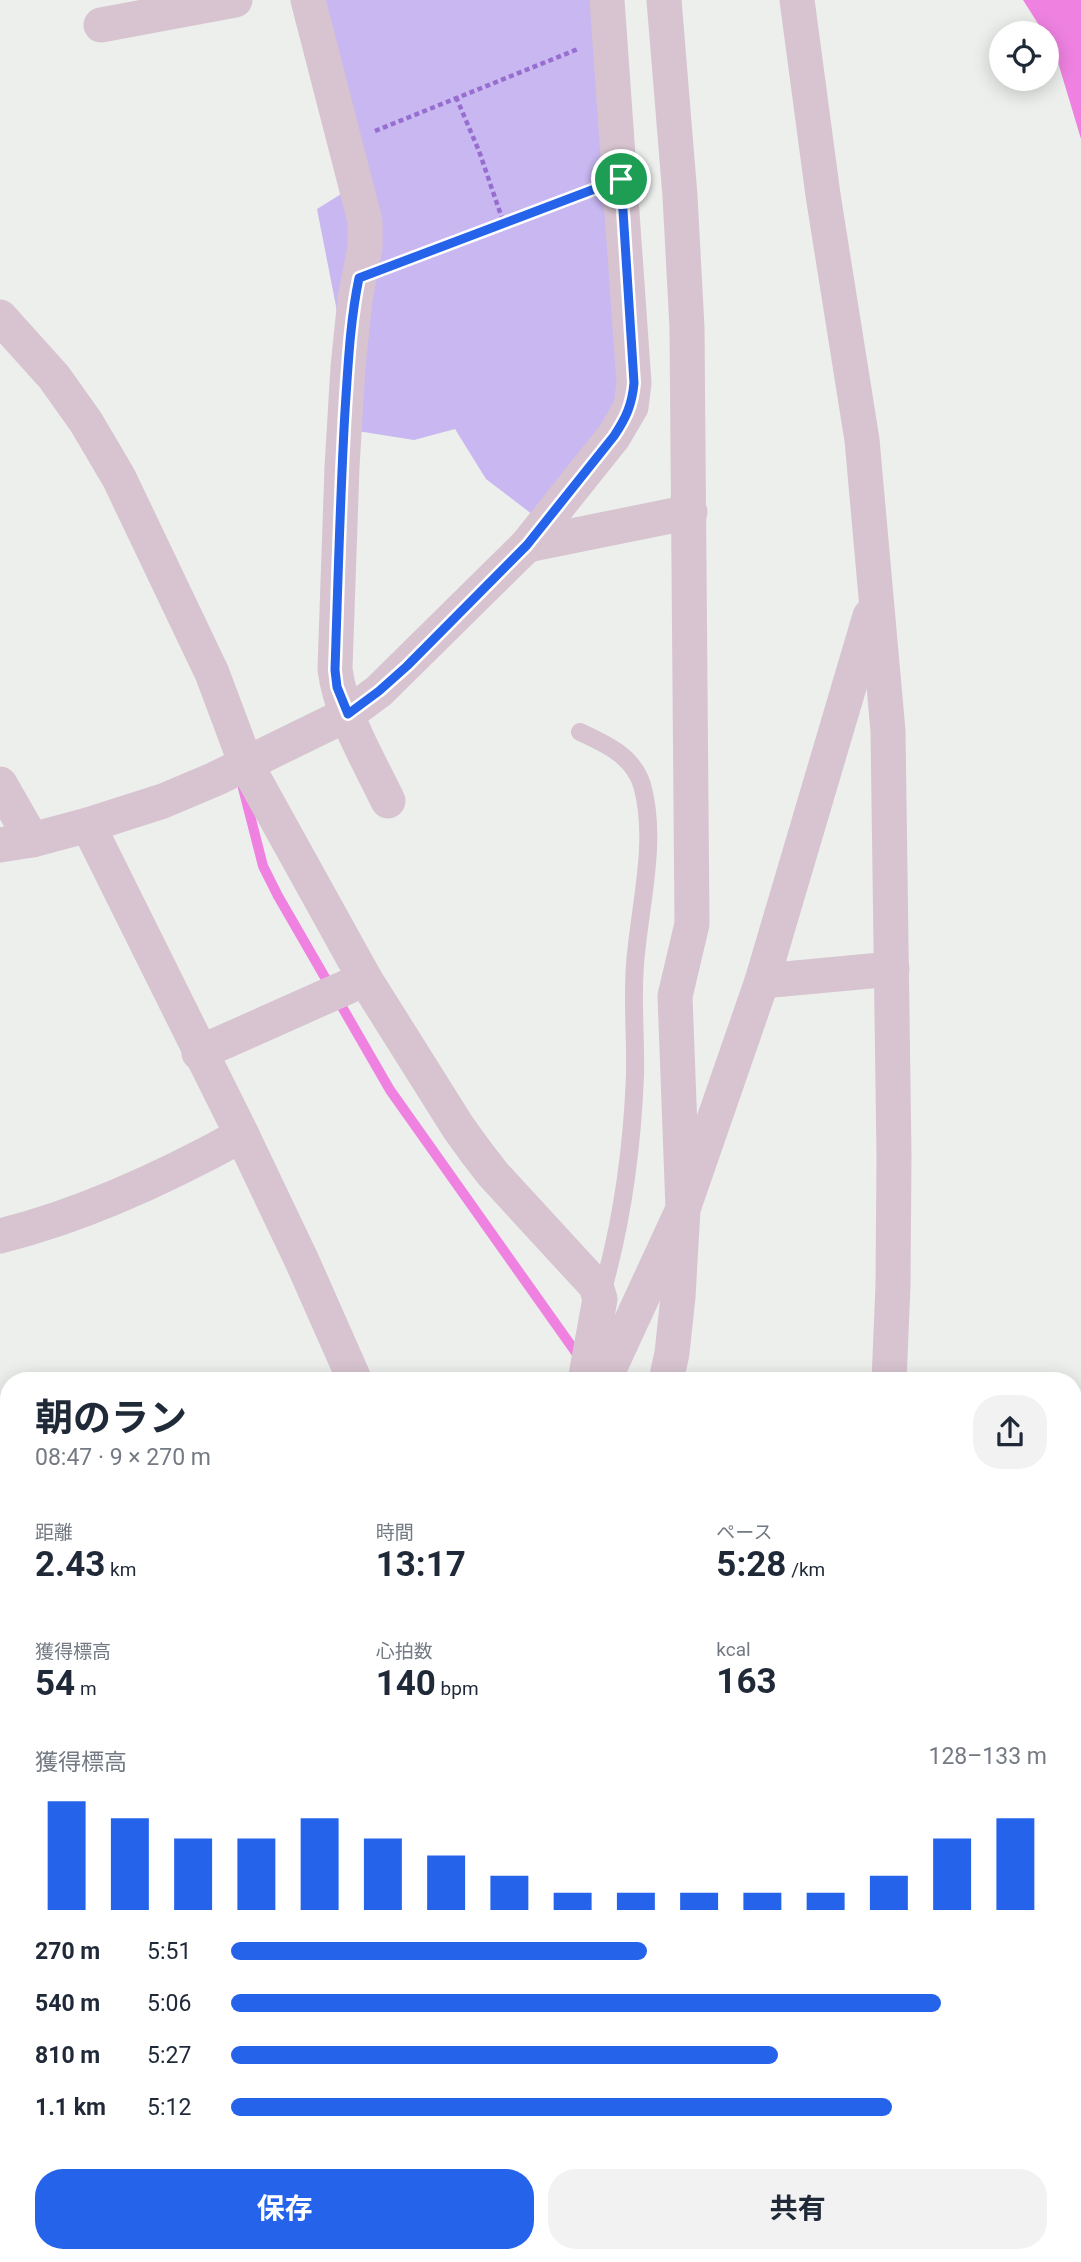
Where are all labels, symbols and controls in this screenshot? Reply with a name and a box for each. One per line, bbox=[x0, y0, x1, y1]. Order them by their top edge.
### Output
map controls bbox=[989, 21, 1059, 91]
button: locate bbox=[989, 21, 1059, 91]
pin bbox=[591, 149, 651, 209]
icon: arrive bbox=[602, 160, 640, 198]
button: share bbox=[973, 1395, 1047, 1469]
text: 朝のラン bbox=[35, 1396, 187, 1440]
text: 08:47 · 9 × 270 m bbox=[35, 1444, 211, 1471]
text: 距離 bbox=[35, 1521, 73, 1544]
text: 時間 bbox=[376, 1521, 414, 1544]
text: ペース bbox=[716, 1521, 772, 1544]
text: 2.43 bbox=[35, 1544, 105, 1585]
text: 13:17 bbox=[376, 1544, 466, 1585]
text: 5:28 bbox=[716, 1544, 786, 1585]
text: km bbox=[105, 1558, 136, 1581]
text: /km bbox=[786, 1558, 825, 1581]
text: kcal bbox=[716, 1638, 751, 1661]
text: 獲得標高 bbox=[35, 1640, 111, 1663]
text: 心拍数 bbox=[376, 1640, 433, 1663]
text: 163 bbox=[716, 1661, 777, 1702]
text: 54 bbox=[35, 1663, 75, 1704]
text: 140 bbox=[376, 1663, 436, 1704]
text: m bbox=[75, 1677, 97, 1700]
text: bpm bbox=[436, 1677, 479, 1700]
text: 128–133 m bbox=[928, 1743, 1047, 1770]
text: 獲得標高 bbox=[35, 1749, 127, 1776]
text: 270 m bbox=[35, 1938, 100, 1965]
text: 5:51 bbox=[147, 1938, 191, 1965]
text: 540 m bbox=[35, 1990, 100, 2017]
text: 5:06 bbox=[147, 1990, 191, 2017]
text: 810 m bbox=[35, 2042, 100, 2069]
text: 5:27 bbox=[147, 2042, 191, 2069]
text: 1.1 km bbox=[35, 2094, 106, 2121]
text: 5:12 bbox=[147, 2094, 191, 2121]
button: 保存 bbox=[35, 2169, 534, 2249]
button: 共有 bbox=[548, 2169, 1047, 2249]

